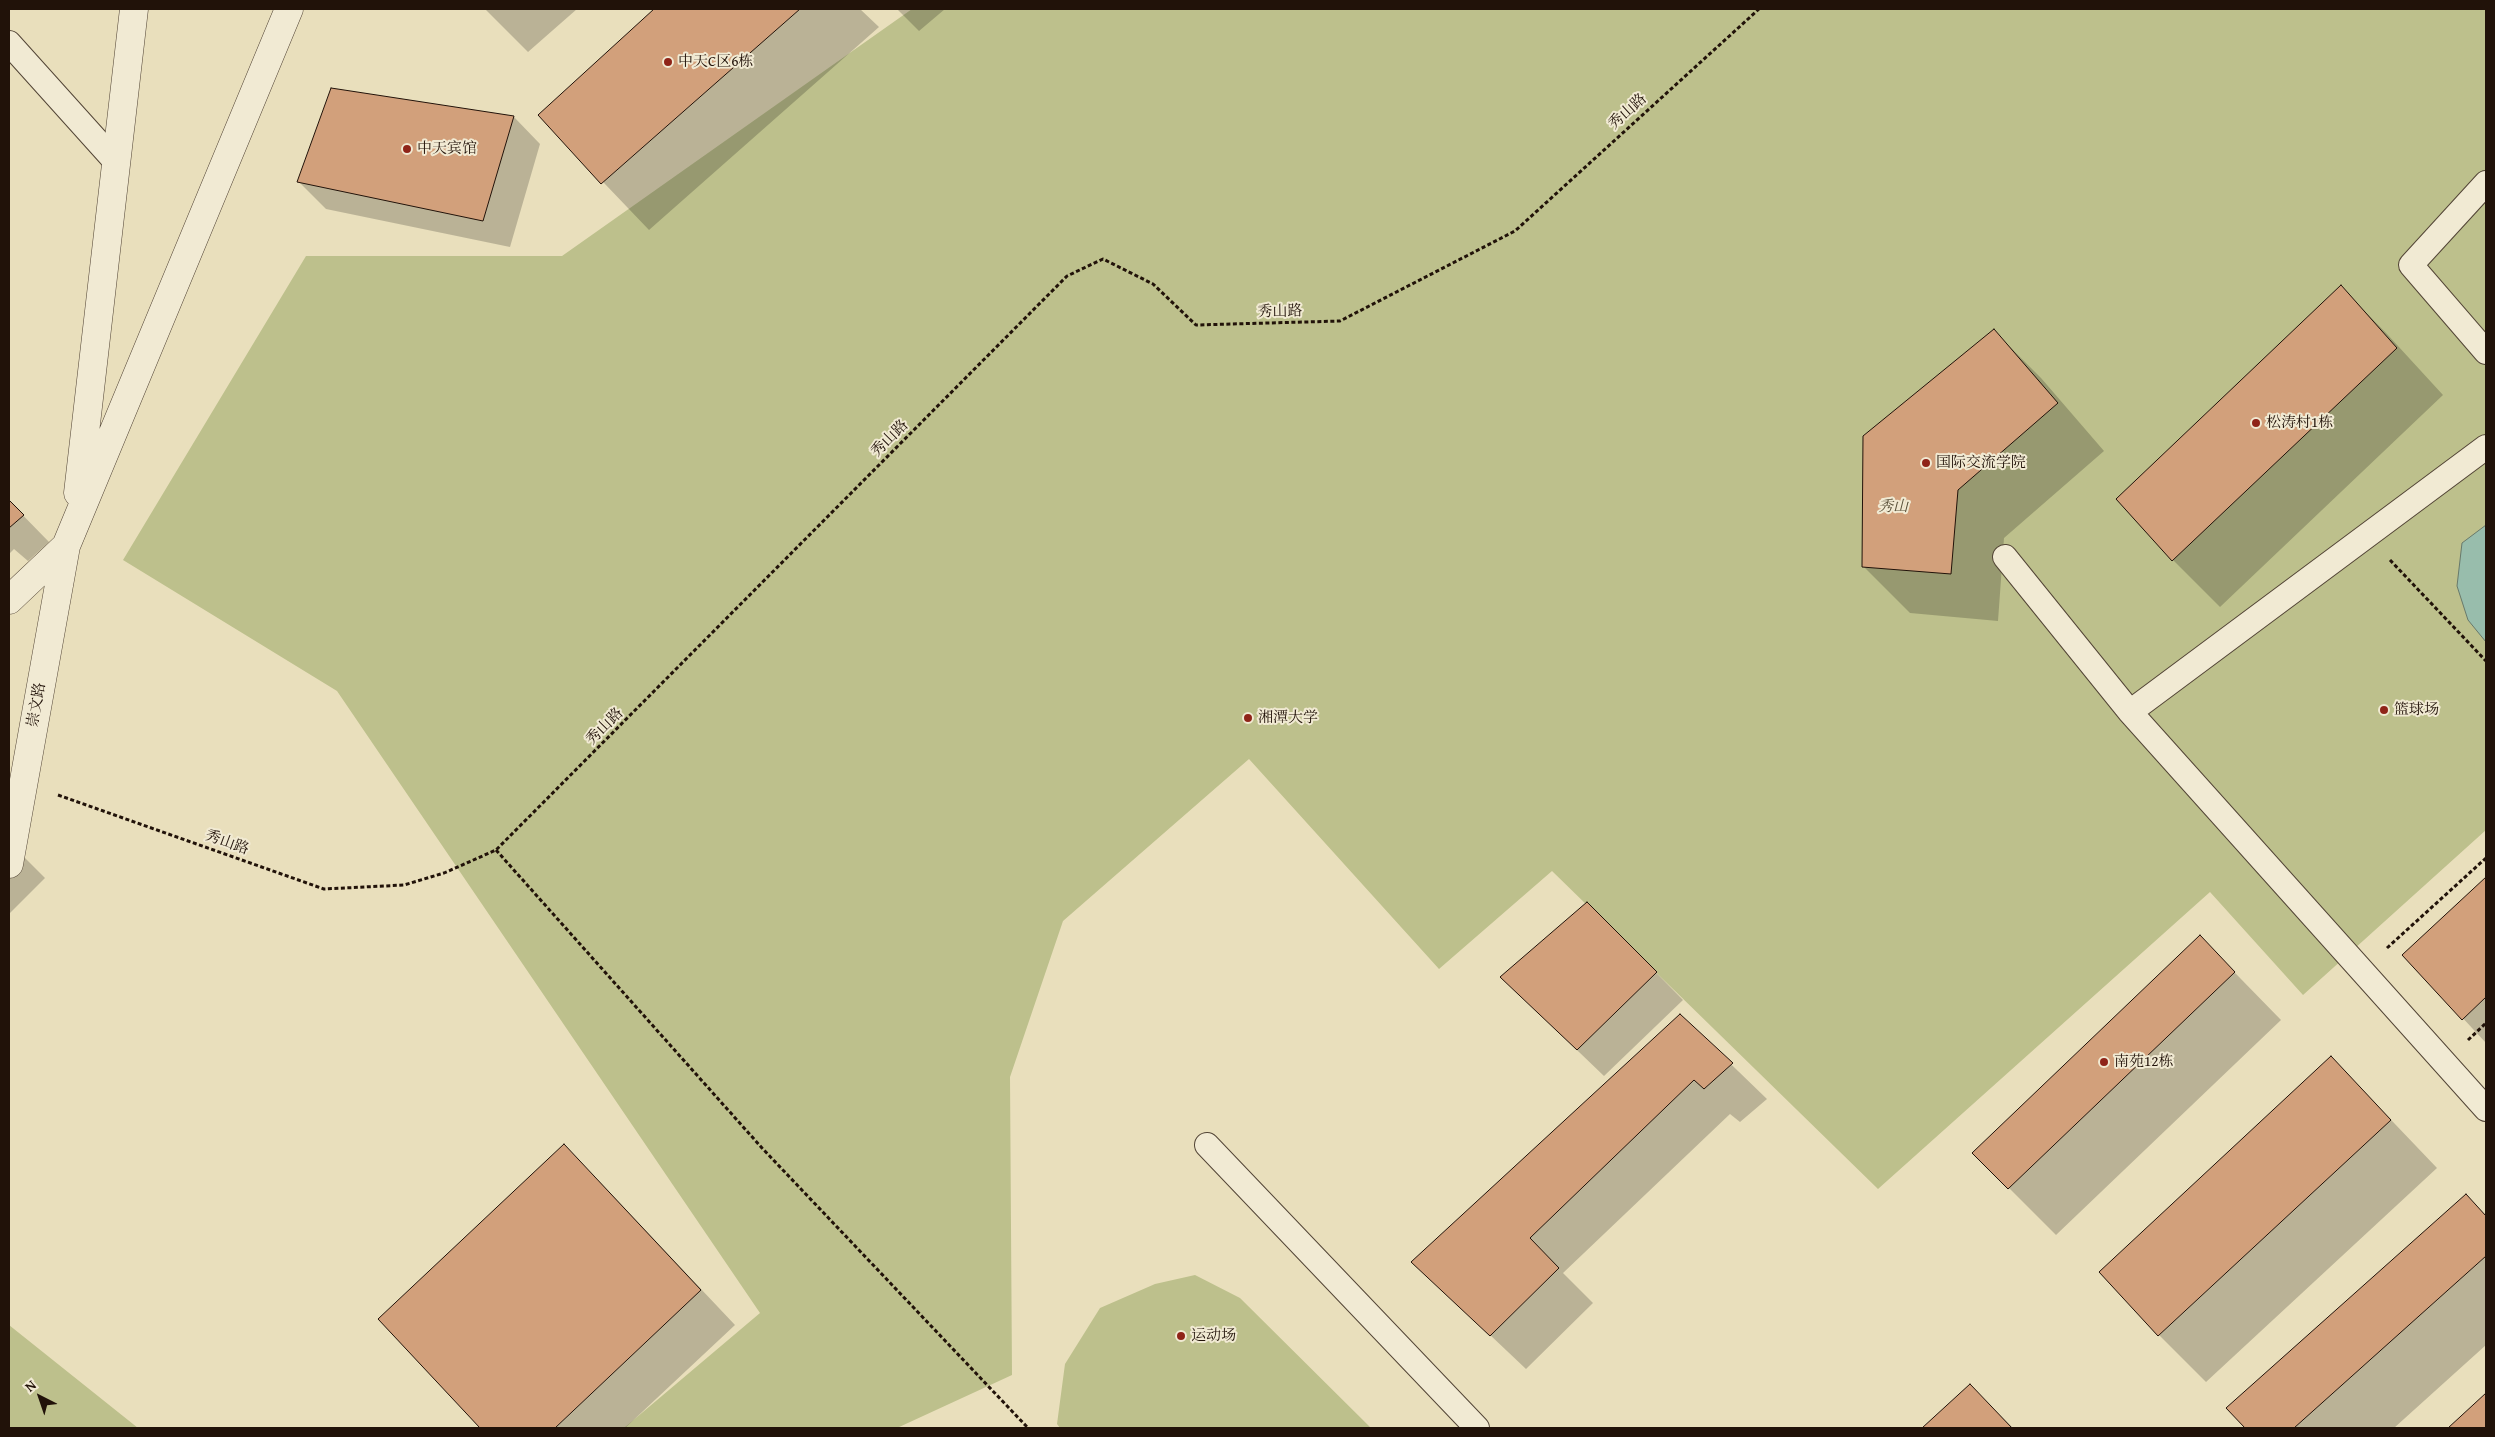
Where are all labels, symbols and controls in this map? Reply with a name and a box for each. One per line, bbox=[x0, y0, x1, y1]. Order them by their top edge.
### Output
place label: 中天C区6栋 bbox=[678, 53, 753, 71]
marker: 中天C区6栋 bbox=[662, 56, 674, 68]
street label: 秀山路 bbox=[1605, 90, 1651, 134]
place label: 中天宾馆 bbox=[417, 140, 477, 158]
marker: 中天宾馆 bbox=[401, 143, 413, 155]
street label: 秀山路 bbox=[1257, 303, 1303, 321]
place label: 松涛村1栋 bbox=[2266, 414, 2333, 432]
street label: 秀山路 bbox=[868, 417, 912, 461]
marker: 松涛村1栋 bbox=[2250, 417, 2262, 429]
place label: 国际交流学院 bbox=[1936, 454, 2026, 472]
marker: 国际交流学院 bbox=[1920, 457, 1932, 469]
park label: 秀山 bbox=[1878, 498, 1908, 516]
street label: 崇文路 bbox=[24, 681, 50, 729]
place label: 篮球场 bbox=[2394, 701, 2439, 719]
marker: 篮球场 bbox=[2378, 704, 2390, 716]
street label: 秀山路 bbox=[583, 705, 627, 749]
place label: 湘潭大学 bbox=[1258, 709, 1318, 727]
marker: 湘潭大学 bbox=[1242, 712, 1254, 724]
street label: 秀山路 bbox=[203, 827, 251, 859]
place label: 南苑12栋 bbox=[2114, 1053, 2173, 1071]
marker: 南苑12栋 bbox=[2098, 1056, 2110, 1068]
place label: 运动场 bbox=[1191, 1327, 1236, 1345]
marker: 运动场 bbox=[1175, 1330, 1187, 1342]
north arrow bbox=[15, 1372, 65, 1422]
text: N bbox=[20, 1375, 40, 1396]

